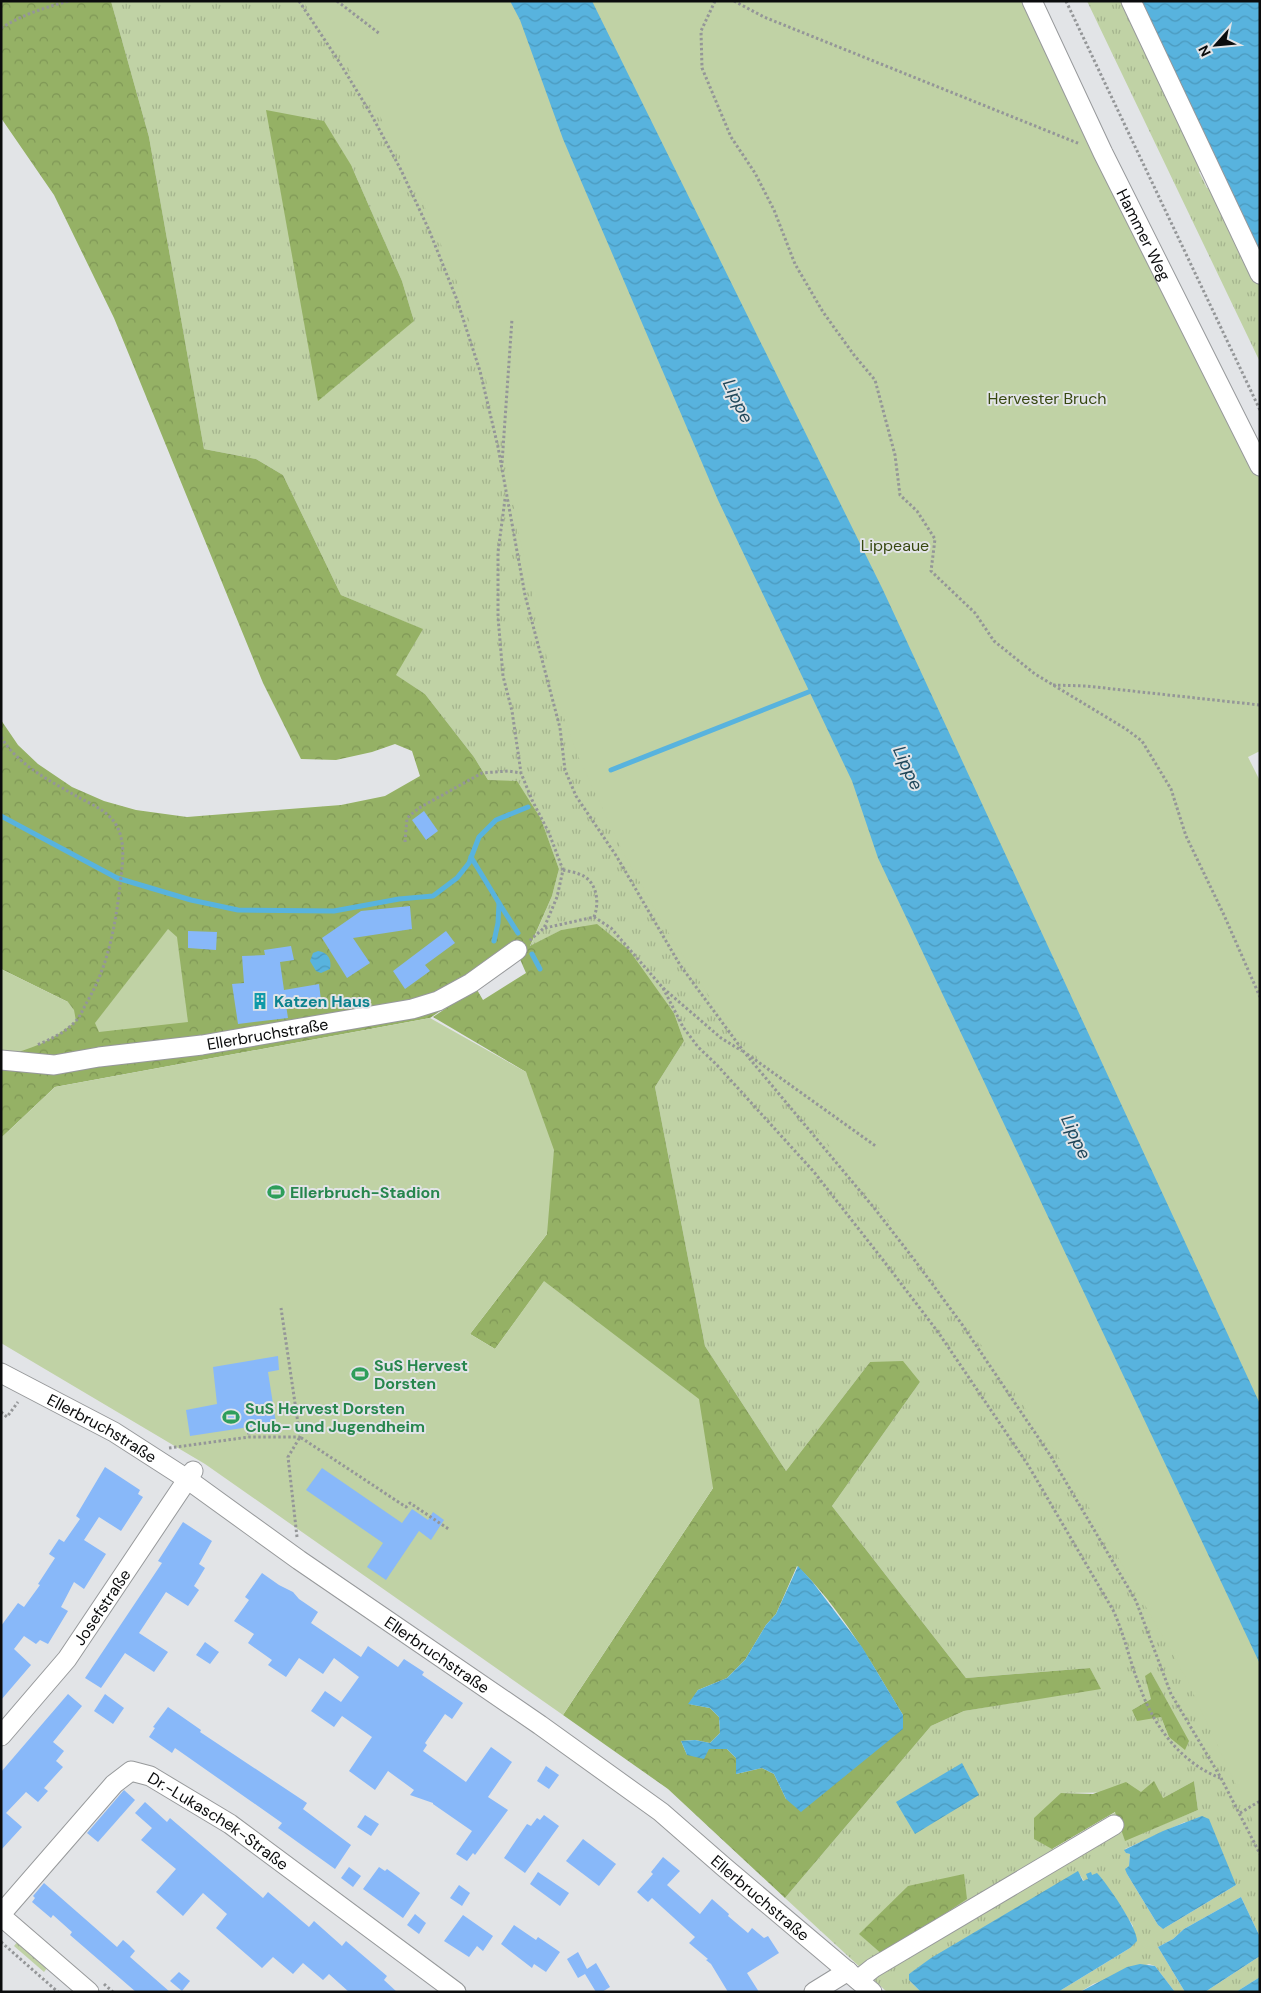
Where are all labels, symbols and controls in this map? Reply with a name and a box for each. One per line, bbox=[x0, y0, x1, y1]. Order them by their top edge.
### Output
north arrow bbox=[1191, 20, 1241, 70]
text: N bbox=[1194, 42, 1215, 60]
street label: Hammer Weg bbox=[1112, 185, 1176, 284]
water label: Lippe bbox=[717, 375, 759, 427]
park label: Hervester Bruch bbox=[987, 388, 1107, 409]
park label: Lippeaue bbox=[861, 535, 929, 556]
water label: Lippe bbox=[887, 742, 929, 794]
building icon: Katzen Haus bbox=[250, 991, 270, 1011]
place label: Katzen Haus bbox=[274, 991, 370, 1012]
street label: Ellerbruchstraße bbox=[205, 1013, 330, 1055]
water label: Lippe bbox=[1055, 1111, 1097, 1163]
sports icon: Ellerbruch-Stadion bbox=[266, 1182, 286, 1202]
place label: Ellerbruch-Stadion bbox=[290, 1182, 440, 1203]
place label: SuS Hervest Dorsten bbox=[374, 1355, 468, 1394]
sports icon: SuS Hervest Dorsten bbox=[350, 1364, 370, 1384]
street label: Ellerbruchstraße bbox=[44, 1389, 161, 1467]
place label: SuS Hervest Dorsten Club- und Jugendheim bbox=[245, 1398, 425, 1437]
sports icon: SuS Hervest Dorsten Club- und Jugendheim bbox=[221, 1407, 241, 1427]
street label: Josefstraße bbox=[69, 1565, 135, 1649]
street label: Ellerbruchstraße bbox=[381, 1611, 494, 1698]
street label: Dr.-Lukaschek-Straße bbox=[144, 1767, 293, 1875]
street label: Ellerbruchstraße bbox=[707, 1850, 814, 1945]

